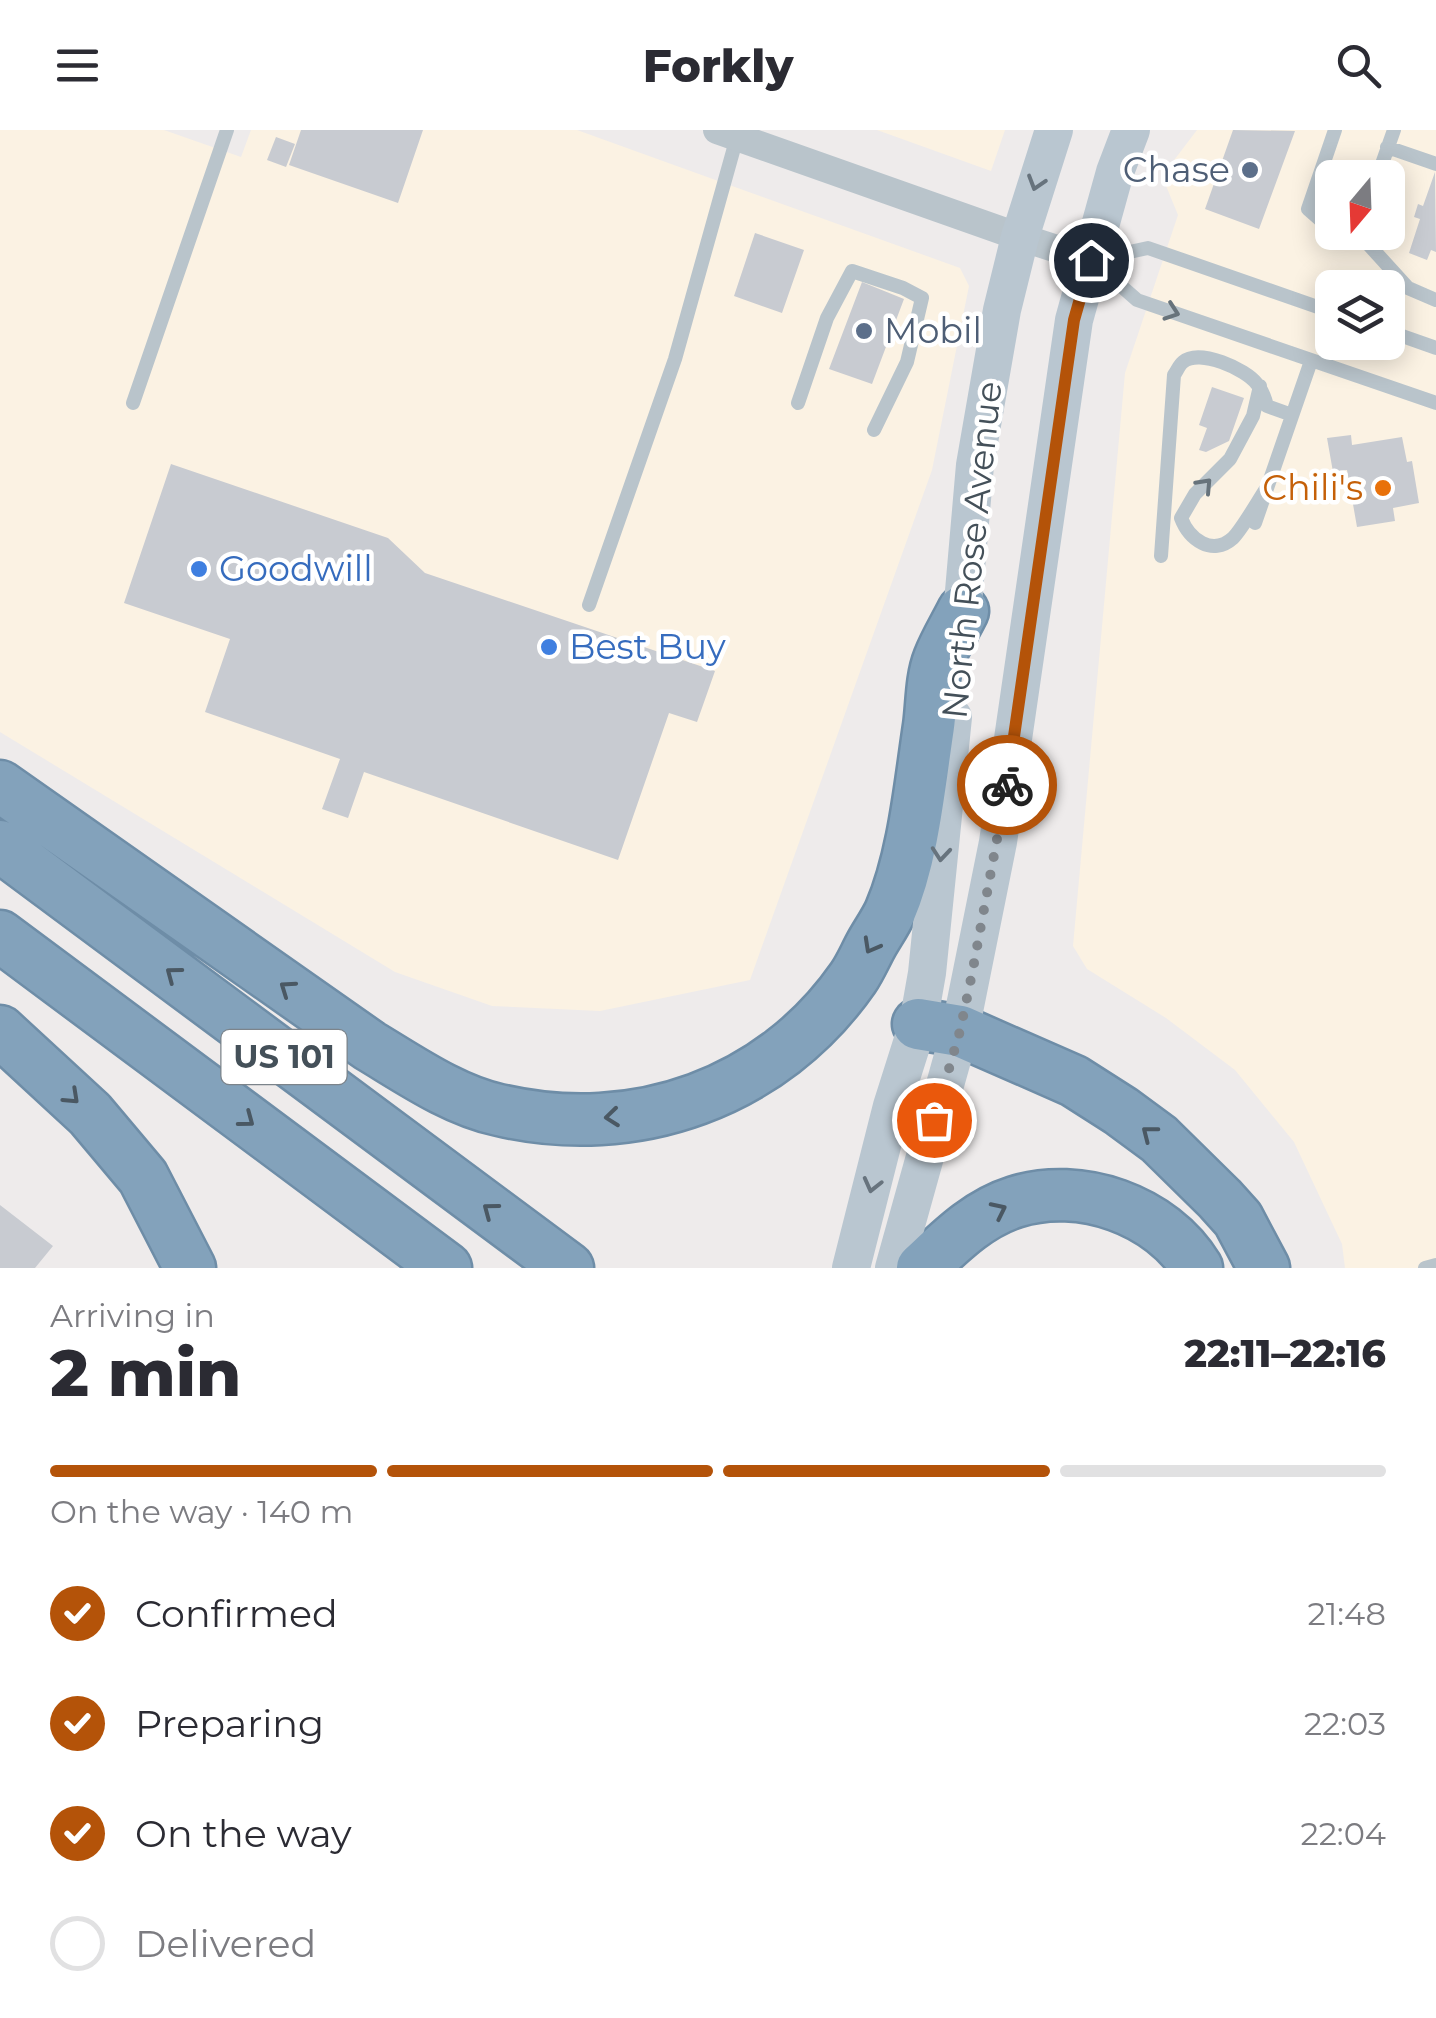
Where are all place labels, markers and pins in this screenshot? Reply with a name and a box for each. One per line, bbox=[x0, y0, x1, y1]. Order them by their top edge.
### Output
place label: Chase bbox=[1123, 148, 1230, 191]
marker: Chase bbox=[1239, 159, 1261, 181]
pin bbox=[1049, 218, 1134, 303]
place label: Mobil bbox=[884, 309, 982, 352]
marker: Mobil bbox=[853, 320, 875, 342]
place label: Chili's bbox=[1262, 466, 1363, 509]
marker: Chili's bbox=[1372, 477, 1394, 499]
place label: Goodwill bbox=[219, 547, 373, 590]
marker: Goodwill bbox=[188, 558, 210, 580]
place label: Best Buy bbox=[569, 625, 726, 668]
marker: Best Buy bbox=[538, 636, 560, 658]
pin bbox=[892, 1078, 977, 1163]

